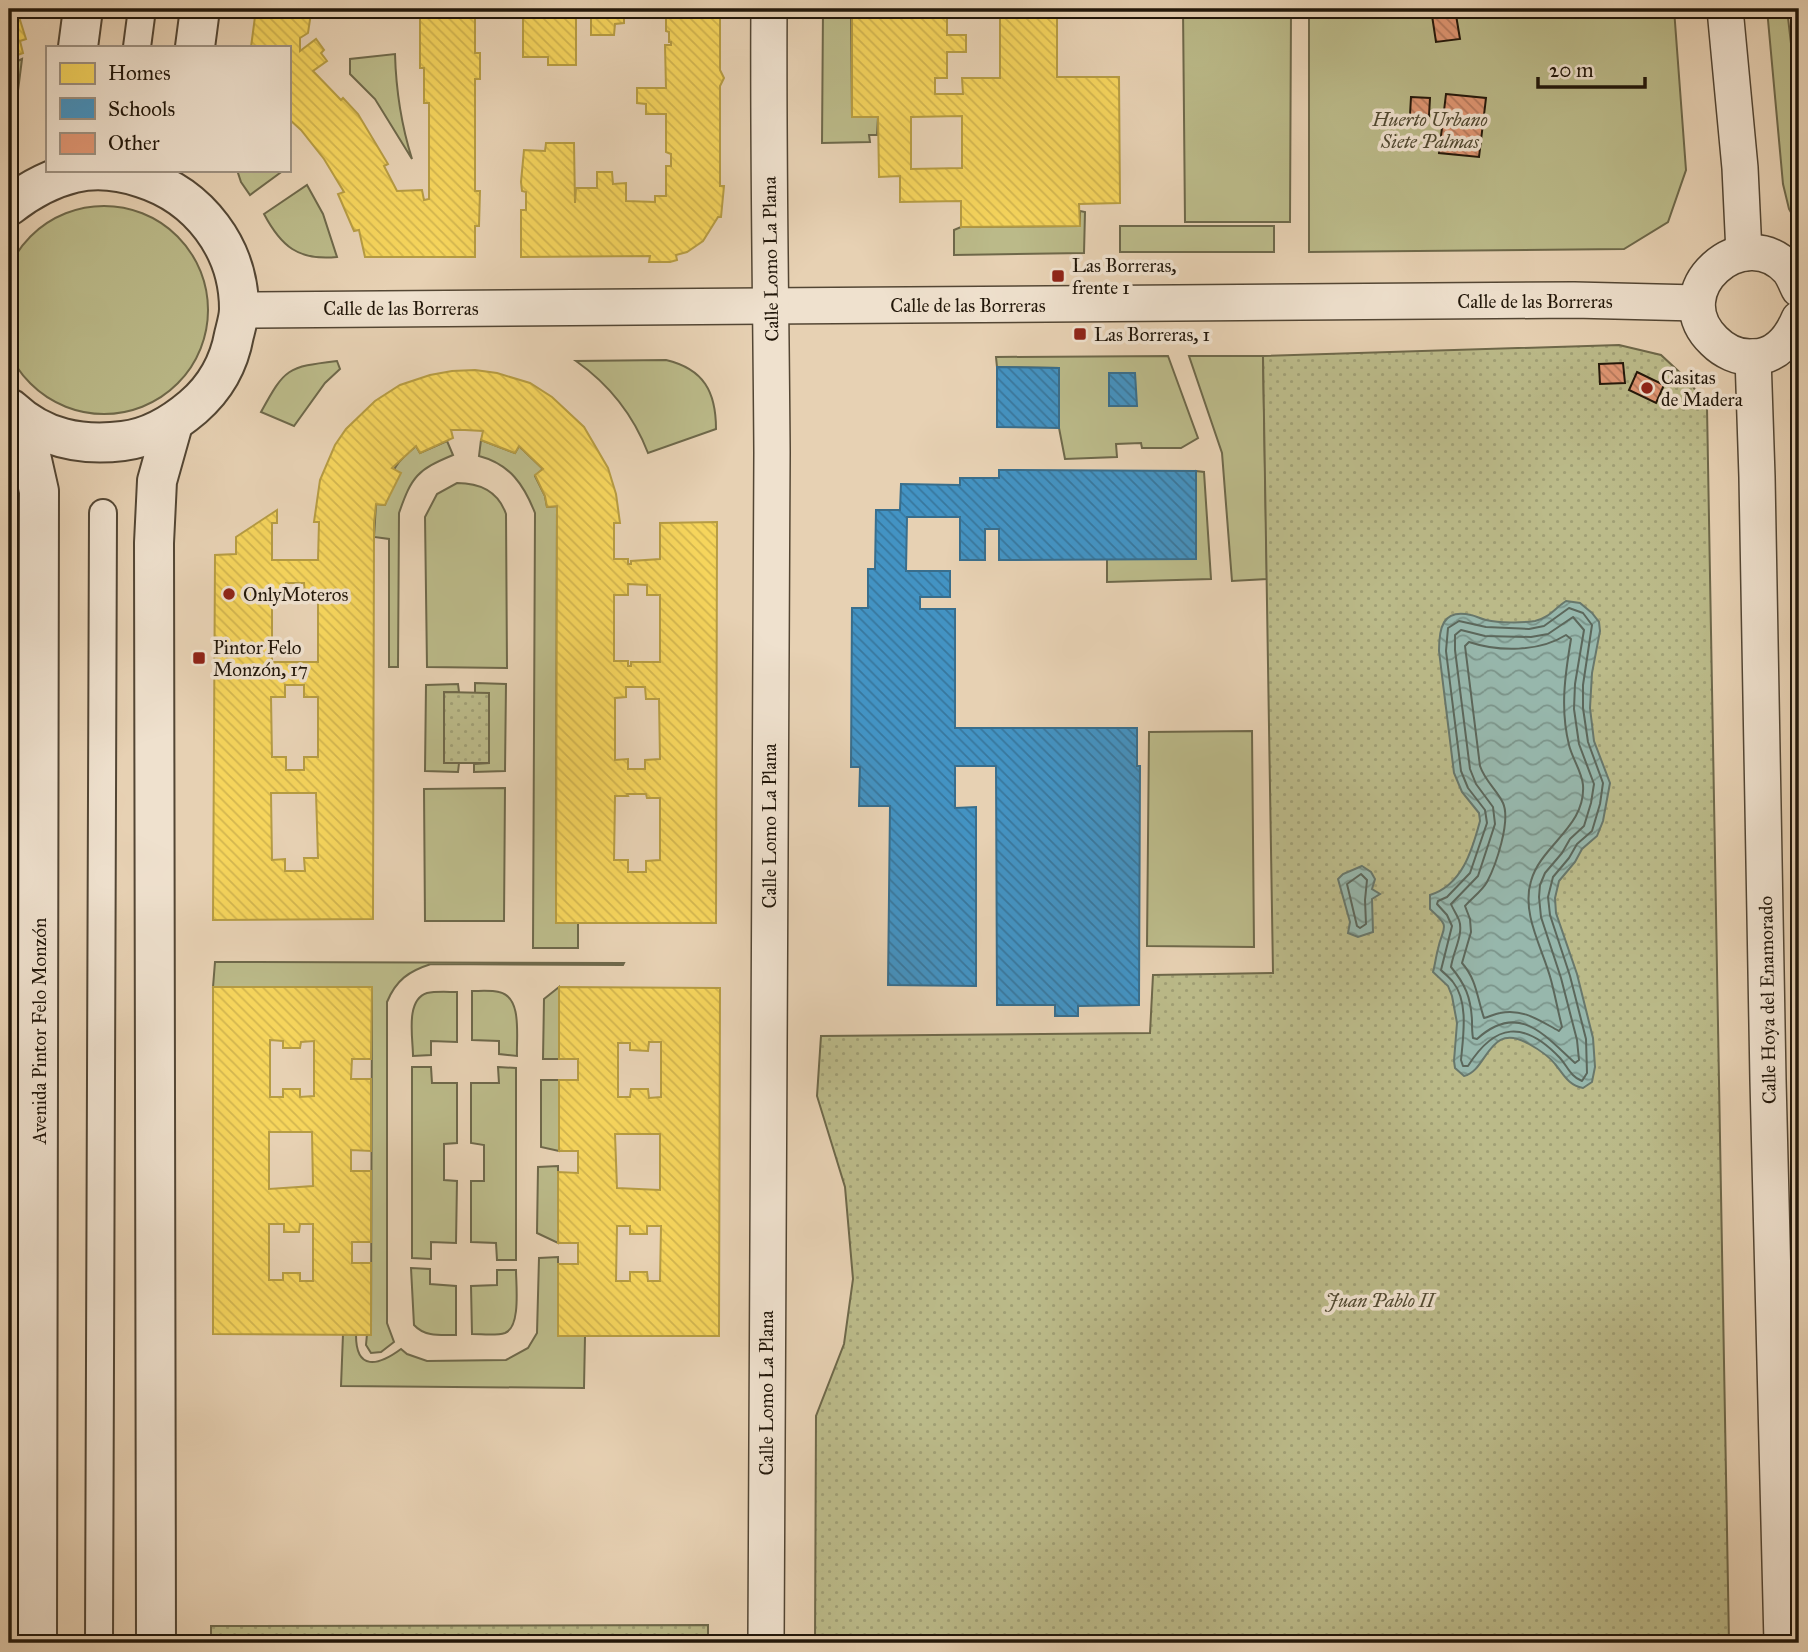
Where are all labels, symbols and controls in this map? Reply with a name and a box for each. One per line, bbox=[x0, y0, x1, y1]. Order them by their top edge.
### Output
legend bbox=[46, 46, 290, 172]
scale bar bbox=[1538, 46, 1645, 90]
text: 20 m bbox=[1549, 57, 1594, 83]
text: Homes bbox=[108, 60, 171, 86]
text: Schools bbox=[108, 96, 175, 122]
park label: Huerto Urbano Siete Palmas bbox=[1371, 108, 1488, 153]
text: Other bbox=[108, 130, 160, 156]
street label: Calle Lomo La Plana bbox=[758, 175, 783, 342]
place label: Las Borreras, frente 1 bbox=[1072, 254, 1176, 299]
marker: Las Borreras, frente 1 bbox=[1050, 268, 1066, 284]
street label: Calle de las Borreras bbox=[1457, 290, 1613, 313]
street label: Calle de las Borreras bbox=[890, 294, 1046, 317]
street label: Calle de las Borreras bbox=[323, 297, 479, 320]
place label: Las Borreras, 1 bbox=[1094, 323, 1210, 346]
marker: Las Borreras, 1 bbox=[1072, 326, 1088, 342]
place label: Casitas de Madera bbox=[1661, 366, 1744, 411]
marker: Casitas de Madera bbox=[1639, 380, 1655, 396]
place label: OnlyMoteros bbox=[243, 583, 349, 606]
marker: OnlyMoteros bbox=[221, 586, 237, 602]
place label: Pintor Felo Monzón, 17 bbox=[213, 636, 308, 681]
marker: Pintor Felo Monzón, 17 bbox=[191, 650, 207, 666]
street label: Calle Lomo La Plana bbox=[758, 742, 781, 909]
street label: Calle Hoya del Enamorado bbox=[1754, 895, 1781, 1104]
street label: Avenida Pintor Felo Monzón bbox=[28, 918, 51, 1145]
park label: Juan Pablo II bbox=[1325, 1289, 1437, 1312]
street label: Calle Lomo La Plana bbox=[755, 1309, 778, 1476]

